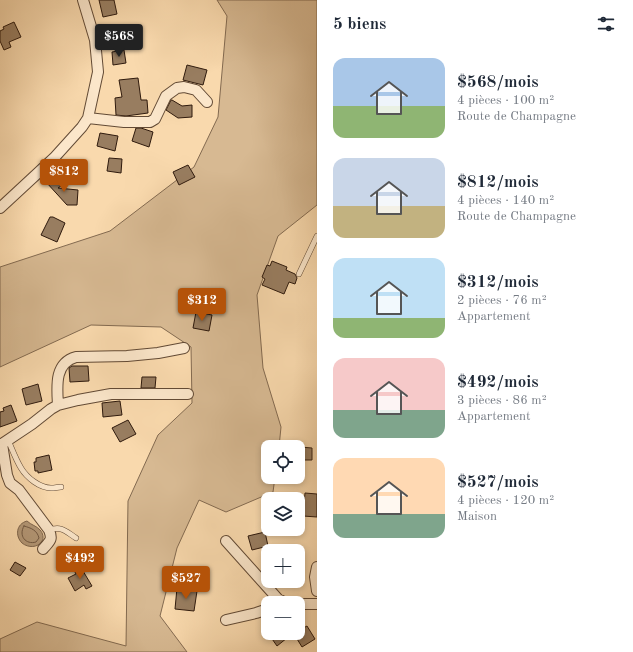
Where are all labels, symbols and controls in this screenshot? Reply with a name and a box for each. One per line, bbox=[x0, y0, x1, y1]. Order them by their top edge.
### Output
icon: filters bbox=[595, 13, 617, 35]
text: 5 biens bbox=[333, 16, 386, 33]
pin: $568 bbox=[95, 24, 143, 58]
text: $568 bbox=[104, 30, 134, 43]
icon: home bbox=[365, 74, 413, 122]
text: $568/mois bbox=[457, 74, 539, 91]
text: 4 pièces · 100 m² bbox=[457, 94, 554, 107]
text: Route de Champagne bbox=[457, 110, 576, 123]
pin: $812 bbox=[40, 159, 88, 193]
text: $812 bbox=[49, 165, 79, 178]
icon: home bbox=[365, 174, 413, 222]
text: $812/mois bbox=[457, 174, 539, 191]
text: 4 pièces · 140 m² bbox=[457, 194, 554, 207]
text: Route de Champagne bbox=[457, 210, 576, 223]
icon: home bbox=[365, 274, 413, 322]
text: $312/mois bbox=[457, 274, 539, 291]
pin: $312 bbox=[178, 288, 226, 322]
text: $312 bbox=[187, 294, 217, 307]
text: 2 pièces · 76 m² bbox=[457, 294, 547, 307]
text: Appartement bbox=[457, 310, 531, 323]
icon: home bbox=[365, 374, 413, 422]
text: $492/mois bbox=[457, 374, 539, 391]
text: 3 pièces · 86 m² bbox=[457, 394, 547, 407]
text: Appartement bbox=[457, 410, 531, 423]
map controls bbox=[261, 440, 305, 640]
button: locate bbox=[261, 440, 305, 484]
icon: home bbox=[365, 474, 413, 522]
text: $527/mois bbox=[457, 474, 539, 491]
button: layers bbox=[261, 492, 305, 536]
text: 4 pièces · 120 m² bbox=[457, 494, 554, 507]
text: Maison bbox=[457, 510, 497, 523]
button: + bbox=[261, 544, 305, 588]
pin: $492 bbox=[56, 546, 104, 580]
text: $492 bbox=[65, 552, 95, 565]
pin: $527 bbox=[162, 566, 210, 600]
text: $527 bbox=[171, 572, 201, 585]
button: − bbox=[261, 596, 305, 640]

